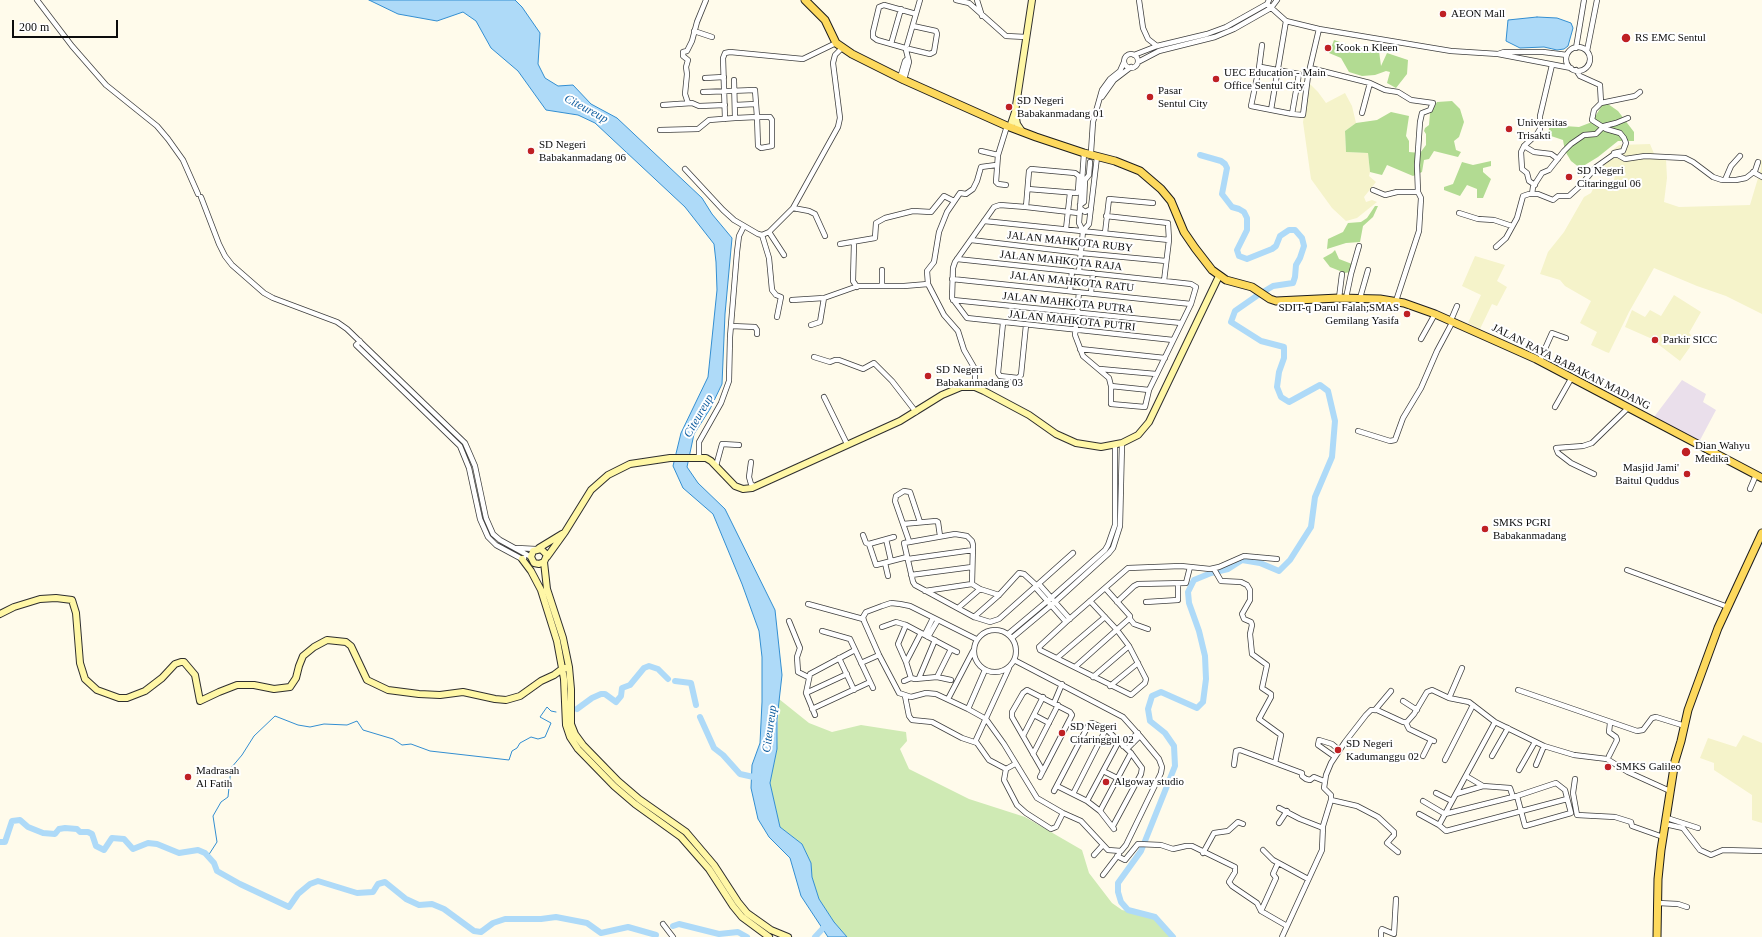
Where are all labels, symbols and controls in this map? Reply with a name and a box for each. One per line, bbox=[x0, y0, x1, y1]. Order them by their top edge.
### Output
place label: AEON Mall bbox=[1451, 7, 1505, 21]
marker: AEON Mall bbox=[1438, 9, 1448, 19]
scale bar bbox=[14, 12, 120, 38]
text: 200 m bbox=[19, 20, 49, 34]
place label: RS EMC Sentul bbox=[1635, 31, 1706, 45]
marker: RS EMC Sentul bbox=[1620, 32, 1632, 44]
place label: Kook n Kleen bbox=[1336, 41, 1398, 55]
marker: Kook n Kleen bbox=[1323, 43, 1333, 53]
place label: UEC Education - Main Office Sentul City bbox=[1224, 66, 1326, 92]
marker: UEC Education - Main Office Sentul City bbox=[1211, 74, 1221, 84]
place label: Pasar Sentul City bbox=[1158, 84, 1208, 110]
water label: Citeureup bbox=[562, 91, 610, 127]
marker: Pasar Sentul City bbox=[1145, 92, 1155, 102]
place label: SD Negeri Babakanmadang 01 bbox=[1017, 94, 1104, 120]
marker: SD Negeri Babakanmadang 01 bbox=[1004, 102, 1014, 112]
place label: Universitas Trisakti bbox=[1517, 116, 1567, 142]
marker: Universitas Trisakti bbox=[1504, 124, 1514, 134]
place label: SD Negeri Babakanmadang 06 bbox=[539, 138, 626, 164]
marker: SD Negeri Babakanmadang 06 bbox=[526, 146, 536, 156]
place label: SD Negeri Citaringgul 06 bbox=[1577, 164, 1641, 190]
marker: SD Negeri Citaringgul 06 bbox=[1564, 172, 1574, 182]
street label: JALAN MAHKOTA RUBY bbox=[1007, 229, 1133, 255]
street label: JALAN MAHKOTA RAJA bbox=[999, 248, 1123, 274]
street label: JALAN MAHKOTA RATU bbox=[1009, 269, 1135, 295]
street label: JALAN MAHKOTA PUTRA bbox=[1002, 290, 1134, 316]
place label: SDIT-q Darul Falah;SMAS Gemilang Yasifa bbox=[1278, 301, 1399, 327]
street label: JALAN MAHKOTA PUTRI bbox=[1008, 308, 1136, 334]
marker: SDIT-q Darul Falah;SMAS Gemilang Yasifa bbox=[1402, 309, 1412, 319]
street label: JALAN RAYA BABAKAN MADANG bbox=[1490, 321, 1652, 413]
place label: Parkir SICC bbox=[1663, 333, 1717, 347]
marker: Parkir SICC bbox=[1650, 335, 1660, 345]
place label: SD Negeri Babakanmadang 03 bbox=[936, 363, 1023, 389]
marker: SD Negeri Babakanmadang 03 bbox=[923, 371, 933, 381]
water label: Citeureup bbox=[681, 392, 717, 440]
place label: Dian Wahyu Medika bbox=[1695, 439, 1750, 465]
marker: Dian Wahyu Medika bbox=[1680, 446, 1692, 458]
place label: Masjid Jami' Baitul Quddus bbox=[1615, 461, 1679, 487]
marker: Masjid Jami' Baitul Quddus bbox=[1682, 469, 1692, 479]
place label: SMKS PGRI Babakanmadang bbox=[1493, 516, 1566, 542]
marker: SMKS PGRI Babakanmadang bbox=[1480, 524, 1490, 534]
water label: Citeureup bbox=[760, 704, 780, 754]
place label: SD Negeri Citaringgul 02 bbox=[1070, 720, 1134, 746]
marker: SD Negeri Citaringgul 02 bbox=[1057, 728, 1067, 738]
place label: SD Negeri Kadumanggu 02 bbox=[1346, 737, 1419, 763]
marker: SD Negeri Kadumanggu 02 bbox=[1333, 745, 1343, 755]
place label: SMKS Galileo bbox=[1616, 760, 1681, 774]
marker: SMKS Galileo bbox=[1603, 762, 1613, 772]
place label: Madrasah Al Fatih bbox=[196, 764, 239, 790]
marker: Madrasah Al Fatih bbox=[183, 772, 193, 782]
place label: Algoway studio bbox=[1114, 775, 1184, 789]
marker: Algoway studio bbox=[1101, 777, 1111, 787]

